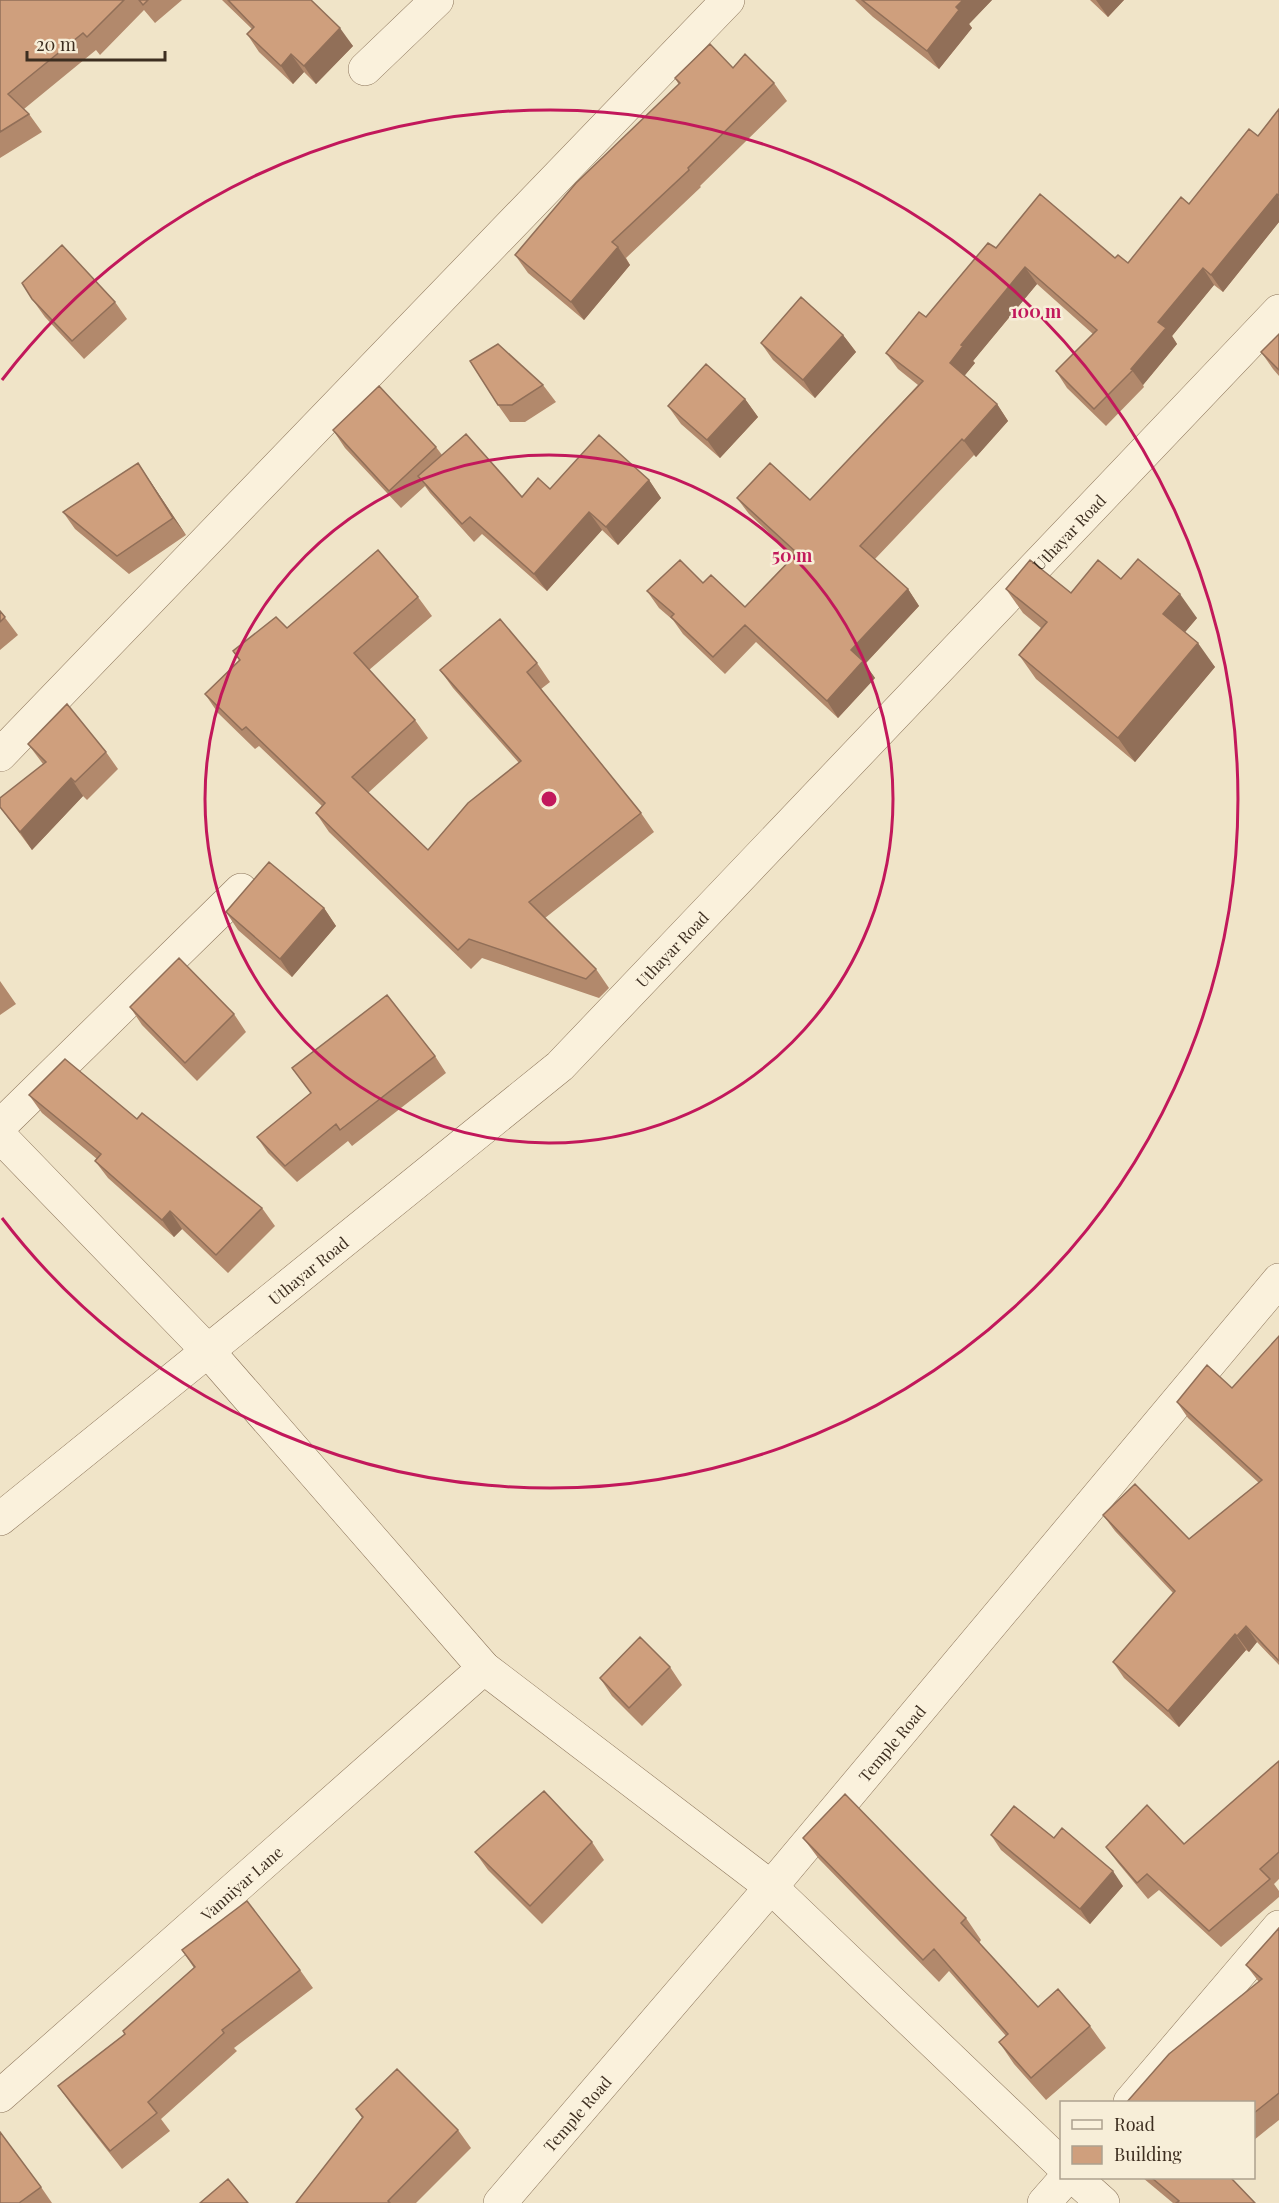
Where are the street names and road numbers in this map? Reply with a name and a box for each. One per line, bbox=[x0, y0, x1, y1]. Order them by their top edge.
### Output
street label: Uthayar Road bbox=[1028, 489, 1110, 574]
street label: Uthayar Road bbox=[630, 907, 713, 991]
street label: Uthayar Road bbox=[264, 1231, 352, 1309]
street label: Temple Road bbox=[853, 1700, 930, 1786]
street label: Vanniyar Lane bbox=[195, 1841, 287, 1925]
street label: Temple Road bbox=[538, 2071, 615, 2156]

